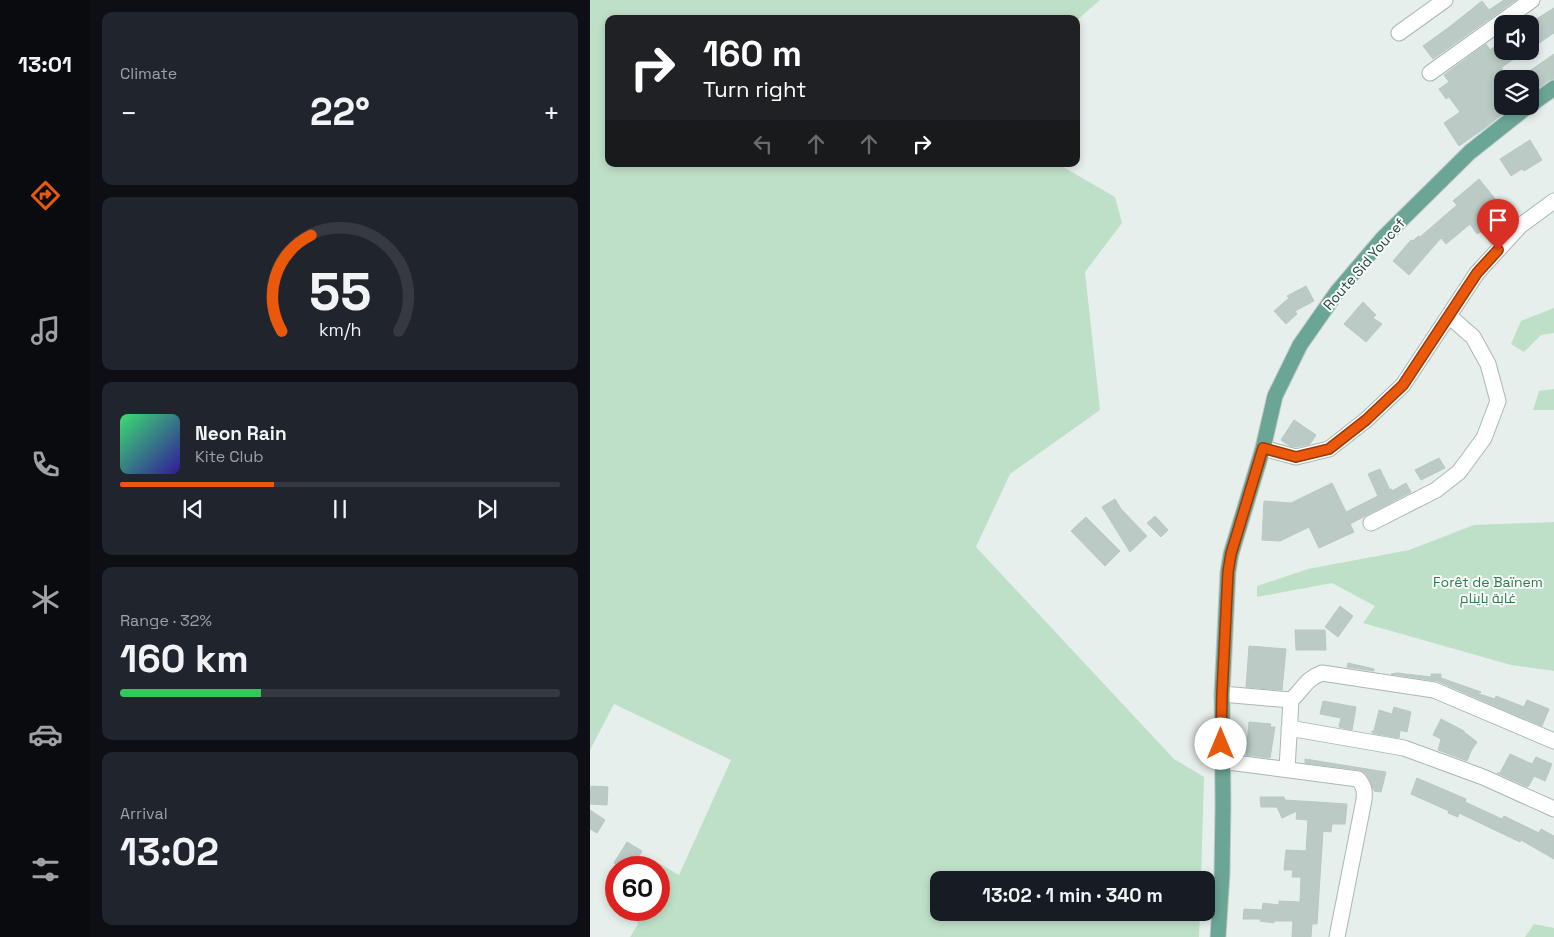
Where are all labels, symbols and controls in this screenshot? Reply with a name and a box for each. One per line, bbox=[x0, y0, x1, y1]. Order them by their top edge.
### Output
map controls bbox=[1494, 15, 1539, 115]
button: sound bbox=[1494, 15, 1539, 60]
text: 160 m bbox=[703, 32, 802, 76]
icon: right bbox=[620, 35, 685, 100]
text: 13:01 bbox=[18, 50, 72, 78]
text: Climate bbox=[120, 63, 177, 84]
button: layers bbox=[1494, 70, 1539, 115]
text: Turn right bbox=[703, 75, 806, 103]
text: 22° bbox=[310, 88, 370, 136]
text: − bbox=[120, 95, 137, 131]
text: + bbox=[543, 95, 560, 131]
icon: left bbox=[749, 130, 777, 158]
icon: ahead bbox=[802, 130, 830, 158]
icon: ahead bbox=[855, 130, 883, 158]
icon: right bbox=[908, 130, 936, 158]
icon: directions bbox=[28, 178, 63, 213]
pin bbox=[1477, 199, 1519, 250]
icon: arrive bbox=[1484, 206, 1512, 234]
street label: Route Sid Youcef bbox=[1319, 214, 1409, 314]
text: 55 bbox=[309, 259, 371, 325]
icon: music bbox=[28, 313, 63, 348]
text: km/h bbox=[319, 318, 361, 341]
text: Neon Rain bbox=[195, 421, 287, 446]
text: Kite Club bbox=[195, 446, 264, 467]
icon: phone bbox=[28, 447, 63, 482]
icon: previous bbox=[179, 495, 207, 523]
icon: pause bbox=[326, 495, 354, 523]
icon: next bbox=[473, 495, 501, 523]
park label: Forêt de Baïnem غابة باينام bbox=[1433, 573, 1543, 608]
icon: climate bbox=[28, 582, 63, 617]
text: Range · 32% bbox=[120, 610, 212, 631]
text: 160 km bbox=[120, 635, 249, 683]
icon: car bbox=[28, 717, 63, 752]
position arrow bbox=[1194, 717, 1246, 769]
text: Arrival bbox=[120, 803, 168, 824]
text: 13:02 bbox=[120, 828, 219, 876]
icon: filters bbox=[28, 852, 63, 887]
speed limit sign: 60 bbox=[605, 856, 670, 921]
text: 13:02 · 1 min · 340 m bbox=[982, 883, 1163, 908]

